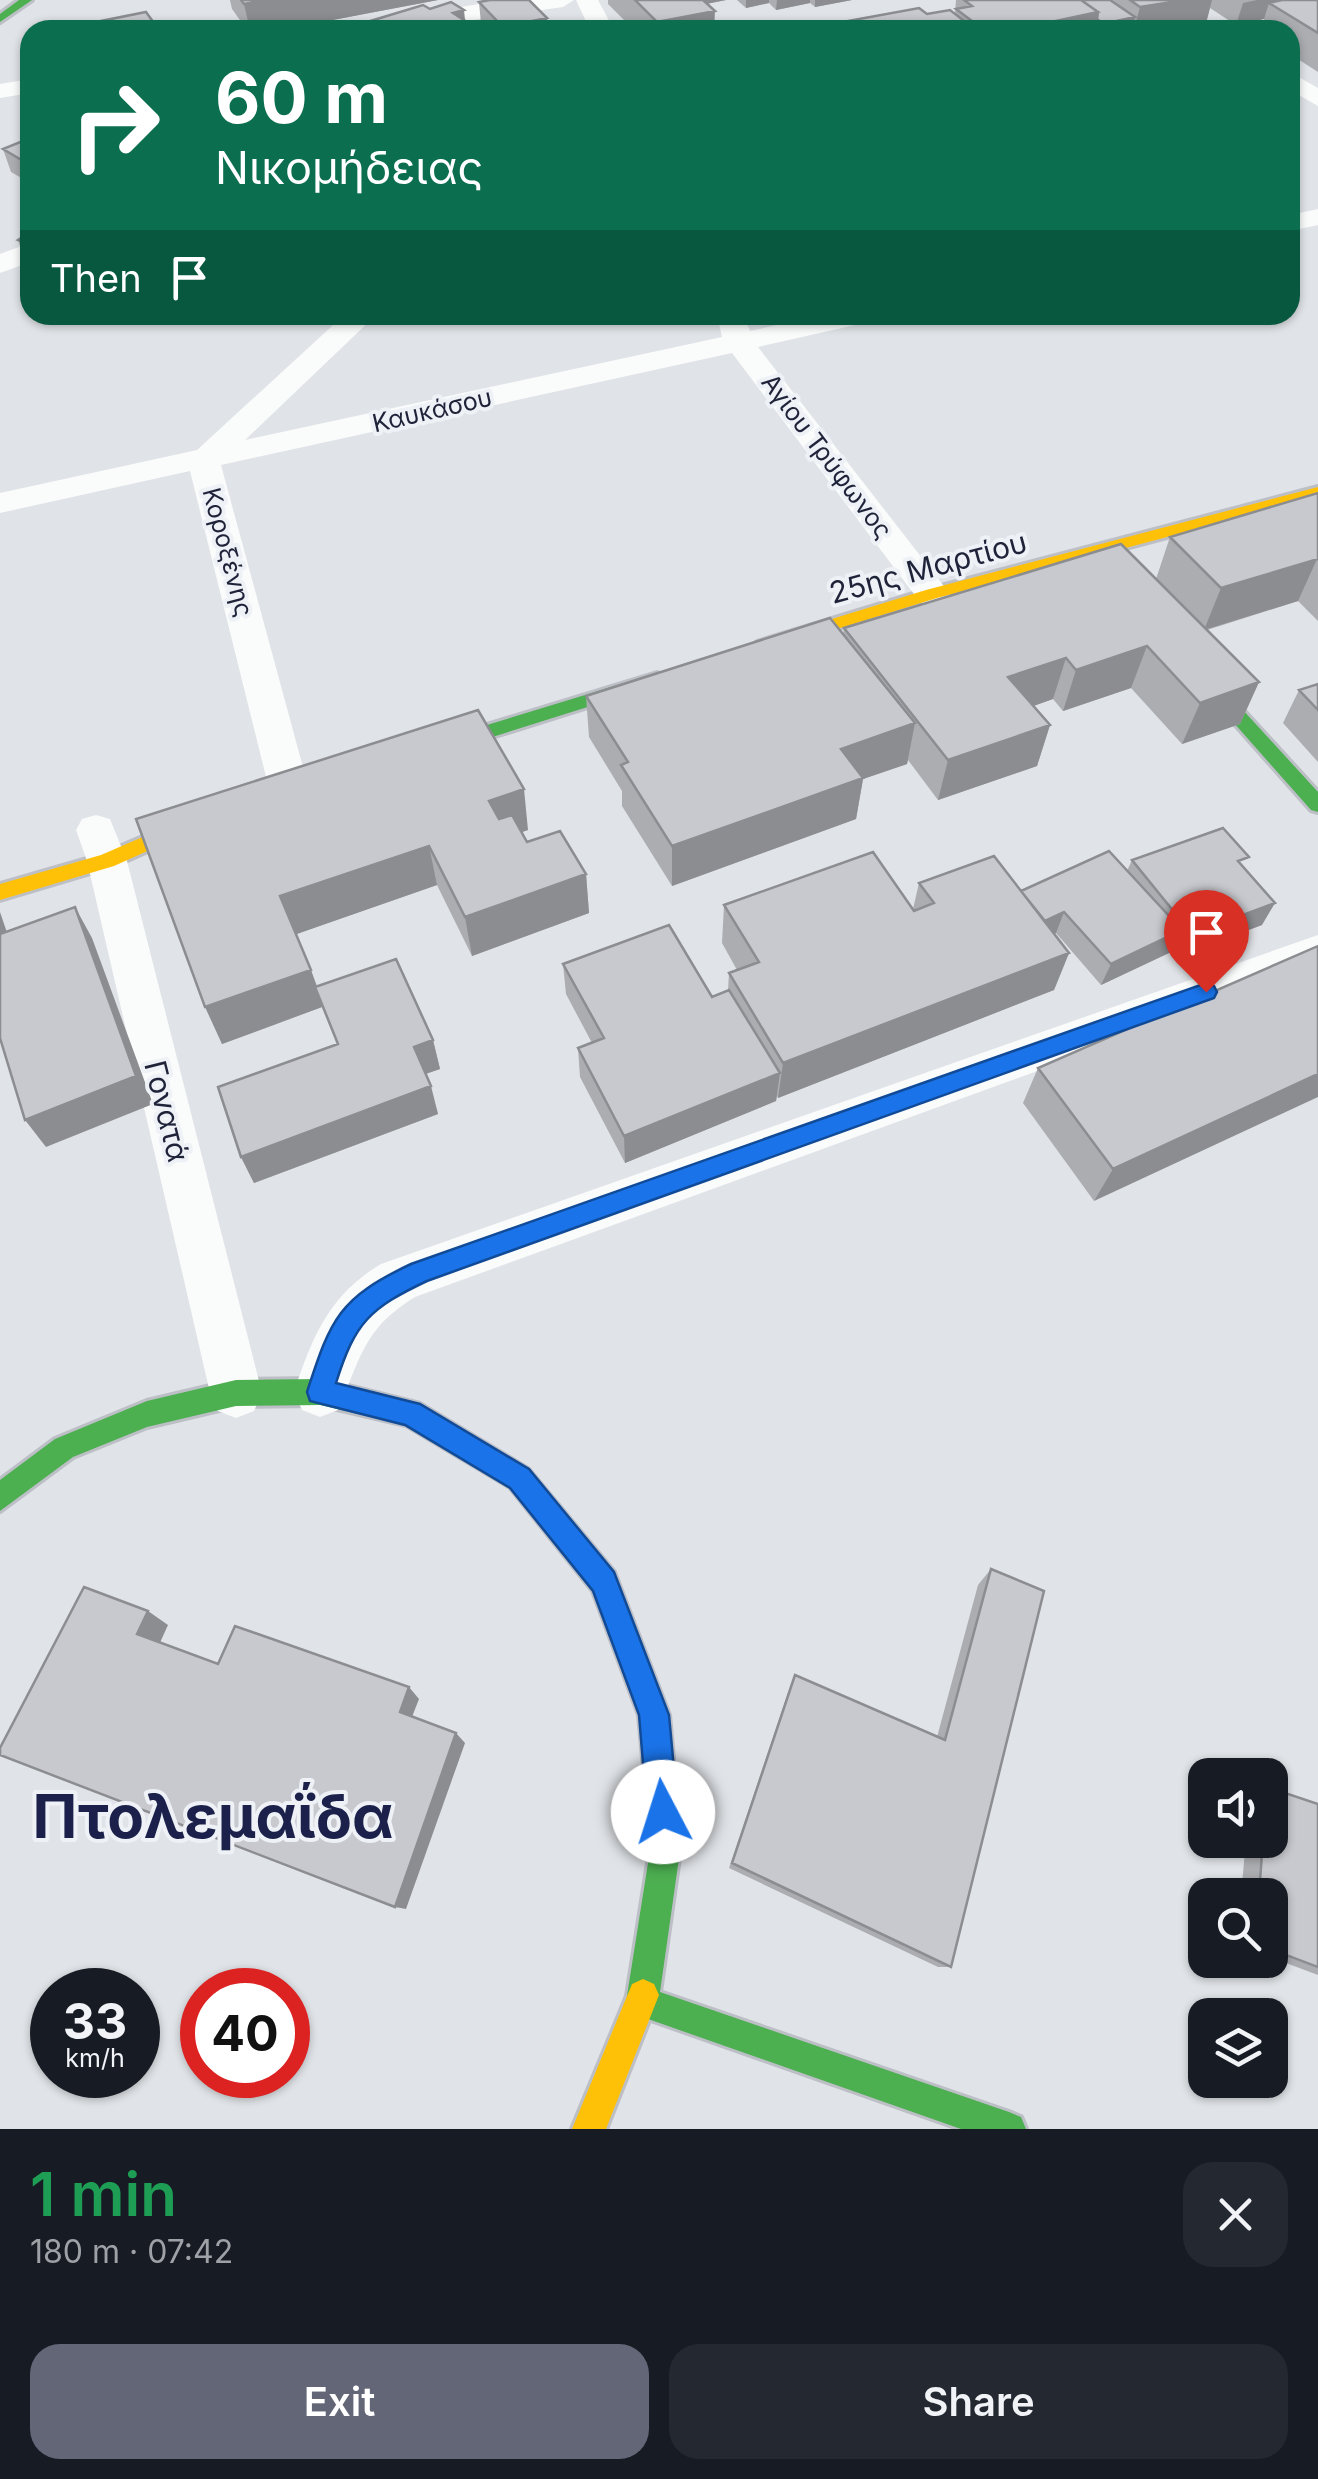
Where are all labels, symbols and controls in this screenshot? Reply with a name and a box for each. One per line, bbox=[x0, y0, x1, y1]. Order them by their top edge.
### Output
text: 60 m bbox=[215, 55, 388, 140]
icon: right bbox=[50, 60, 180, 190]
text: Νικομήδειας bbox=[215, 140, 483, 195]
icon: arrive bbox=[162, 250, 217, 305]
text: Then bbox=[50, 255, 142, 301]
street label: Αγίου Τρύφωνος bbox=[755, 368, 899, 544]
street label: Καυκάσου bbox=[369, 382, 495, 438]
street label: Κοροξένης bbox=[196, 484, 260, 620]
street label: 25ης Μαρτίου bbox=[825, 523, 1031, 611]
pin bbox=[1164, 890, 1249, 993]
icon: arrive bbox=[1179, 905, 1234, 960]
street label: Γονατά bbox=[137, 1057, 197, 1165]
map controls bbox=[1188, 1758, 1288, 2098]
button: sound bbox=[1188, 1758, 1288, 1858]
position arrow bbox=[611, 1760, 715, 1864]
district label: Πτολεμαΐδα bbox=[32, 1780, 394, 1852]
button: search bbox=[1188, 1878, 1288, 1978]
speed limit sign: 40 bbox=[180, 1968, 310, 2098]
text: 33 bbox=[63, 1991, 127, 2051]
button: layers bbox=[1188, 1998, 1288, 2098]
text: km/h bbox=[65, 2043, 125, 2073]
text: 1 min bbox=[30, 2158, 177, 2230]
button: close bbox=[1183, 2162, 1288, 2267]
text: 180 m · 07:42 bbox=[30, 2232, 233, 2271]
button: Exit bbox=[30, 2344, 649, 2459]
button: Share bbox=[669, 2344, 1288, 2459]

